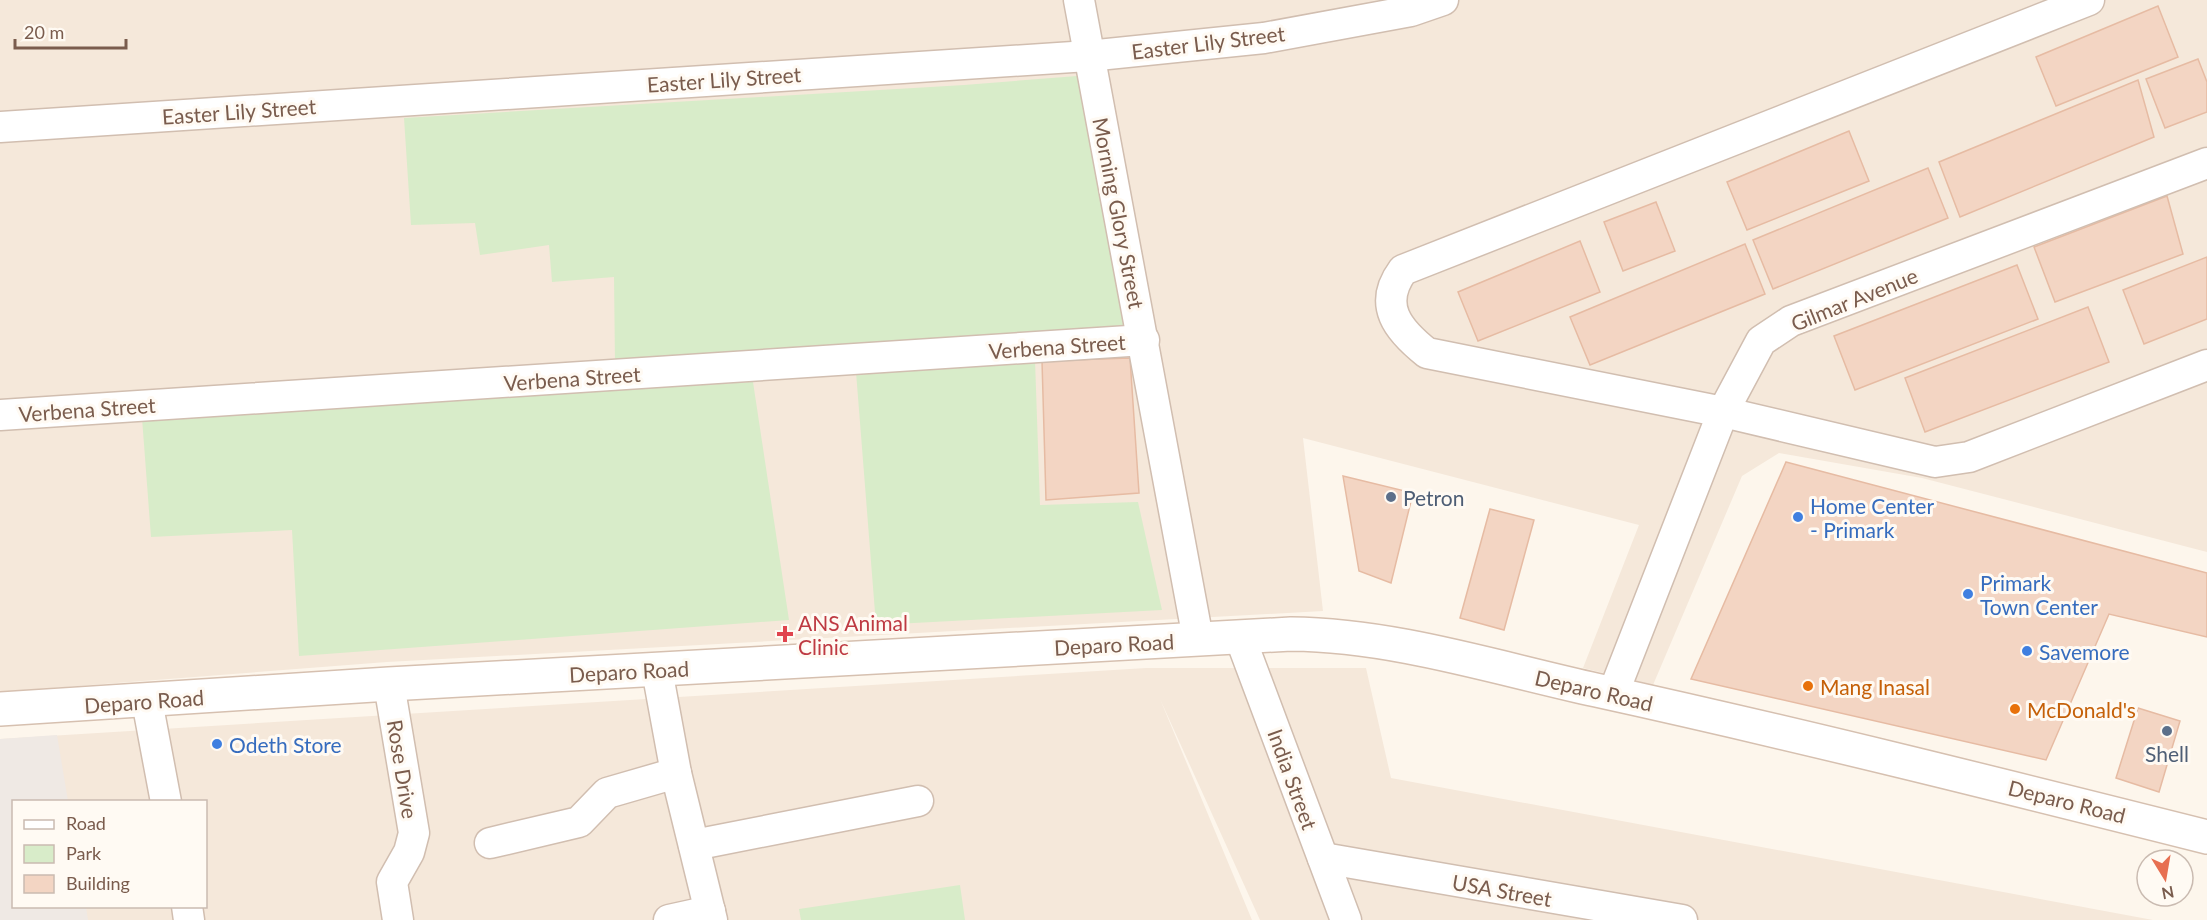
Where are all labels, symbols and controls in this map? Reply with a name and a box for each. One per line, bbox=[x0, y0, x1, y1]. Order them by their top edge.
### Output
scale bar bbox=[15, 12, 126, 50]
street label: Easter Lily Street bbox=[1130, 20, 1287, 64]
text: 20 m bbox=[24, 21, 64, 43]
street label: Easter Lily Street bbox=[646, 61, 802, 97]
street label: Easter Lily Street bbox=[161, 93, 317, 129]
street label: Morning Glory Street bbox=[1088, 115, 1150, 311]
street label: Gilmar Avenue bbox=[1787, 262, 1921, 336]
street label: Verbena Street bbox=[988, 329, 1127, 363]
street label: Verbena Street bbox=[503, 361, 642, 395]
street label: Verbena Street bbox=[18, 392, 157, 426]
place label: Petron bbox=[1403, 485, 1464, 510]
marker: Petron bbox=[1384, 490, 1398, 504]
place label: Home Center - Primark bbox=[1810, 493, 1934, 542]
marker: Home Center - Primark bbox=[1791, 510, 1805, 524]
place label: Primark Town Center bbox=[1980, 570, 2098, 619]
marker: Primark Town Center bbox=[1961, 587, 1975, 601]
place label: ANS Animal Clinic bbox=[798, 610, 908, 659]
marker: ANS Animal Clinic bbox=[776, 625, 794, 643]
street label: Deparo Road bbox=[1053, 628, 1175, 660]
place label: Savemore bbox=[2039, 639, 2130, 664]
marker: Savemore bbox=[2020, 644, 2034, 658]
street label: Deparo Road bbox=[568, 655, 690, 687]
street label: Deparo Road bbox=[1533, 664, 1655, 716]
place label: Mang Inasal bbox=[1820, 674, 1930, 699]
marker: Mang Inasal bbox=[1801, 679, 1815, 693]
street label: Deparo Road bbox=[83, 684, 205, 718]
place label: McDonald's bbox=[2027, 697, 2136, 722]
marker: McDonald's bbox=[2008, 702, 2022, 716]
street label: Rose Drive bbox=[383, 718, 423, 820]
marker: Shell bbox=[2160, 724, 2174, 738]
street label: India Street bbox=[1263, 725, 1323, 833]
place label: Odeth Store bbox=[229, 732, 342, 757]
marker: Odeth Store bbox=[210, 737, 224, 751]
place label: Shell bbox=[2145, 741, 2189, 766]
street label: Deparo Road bbox=[2006, 774, 2128, 828]
legend bbox=[12, 800, 207, 908]
text: Road bbox=[66, 812, 106, 834]
text: Park bbox=[66, 842, 102, 864]
north arrow bbox=[2135, 848, 2195, 908]
street label: USA Street bbox=[1450, 869, 1554, 911]
text: Building bbox=[66, 872, 130, 894]
text: N bbox=[2160, 883, 2176, 904]

